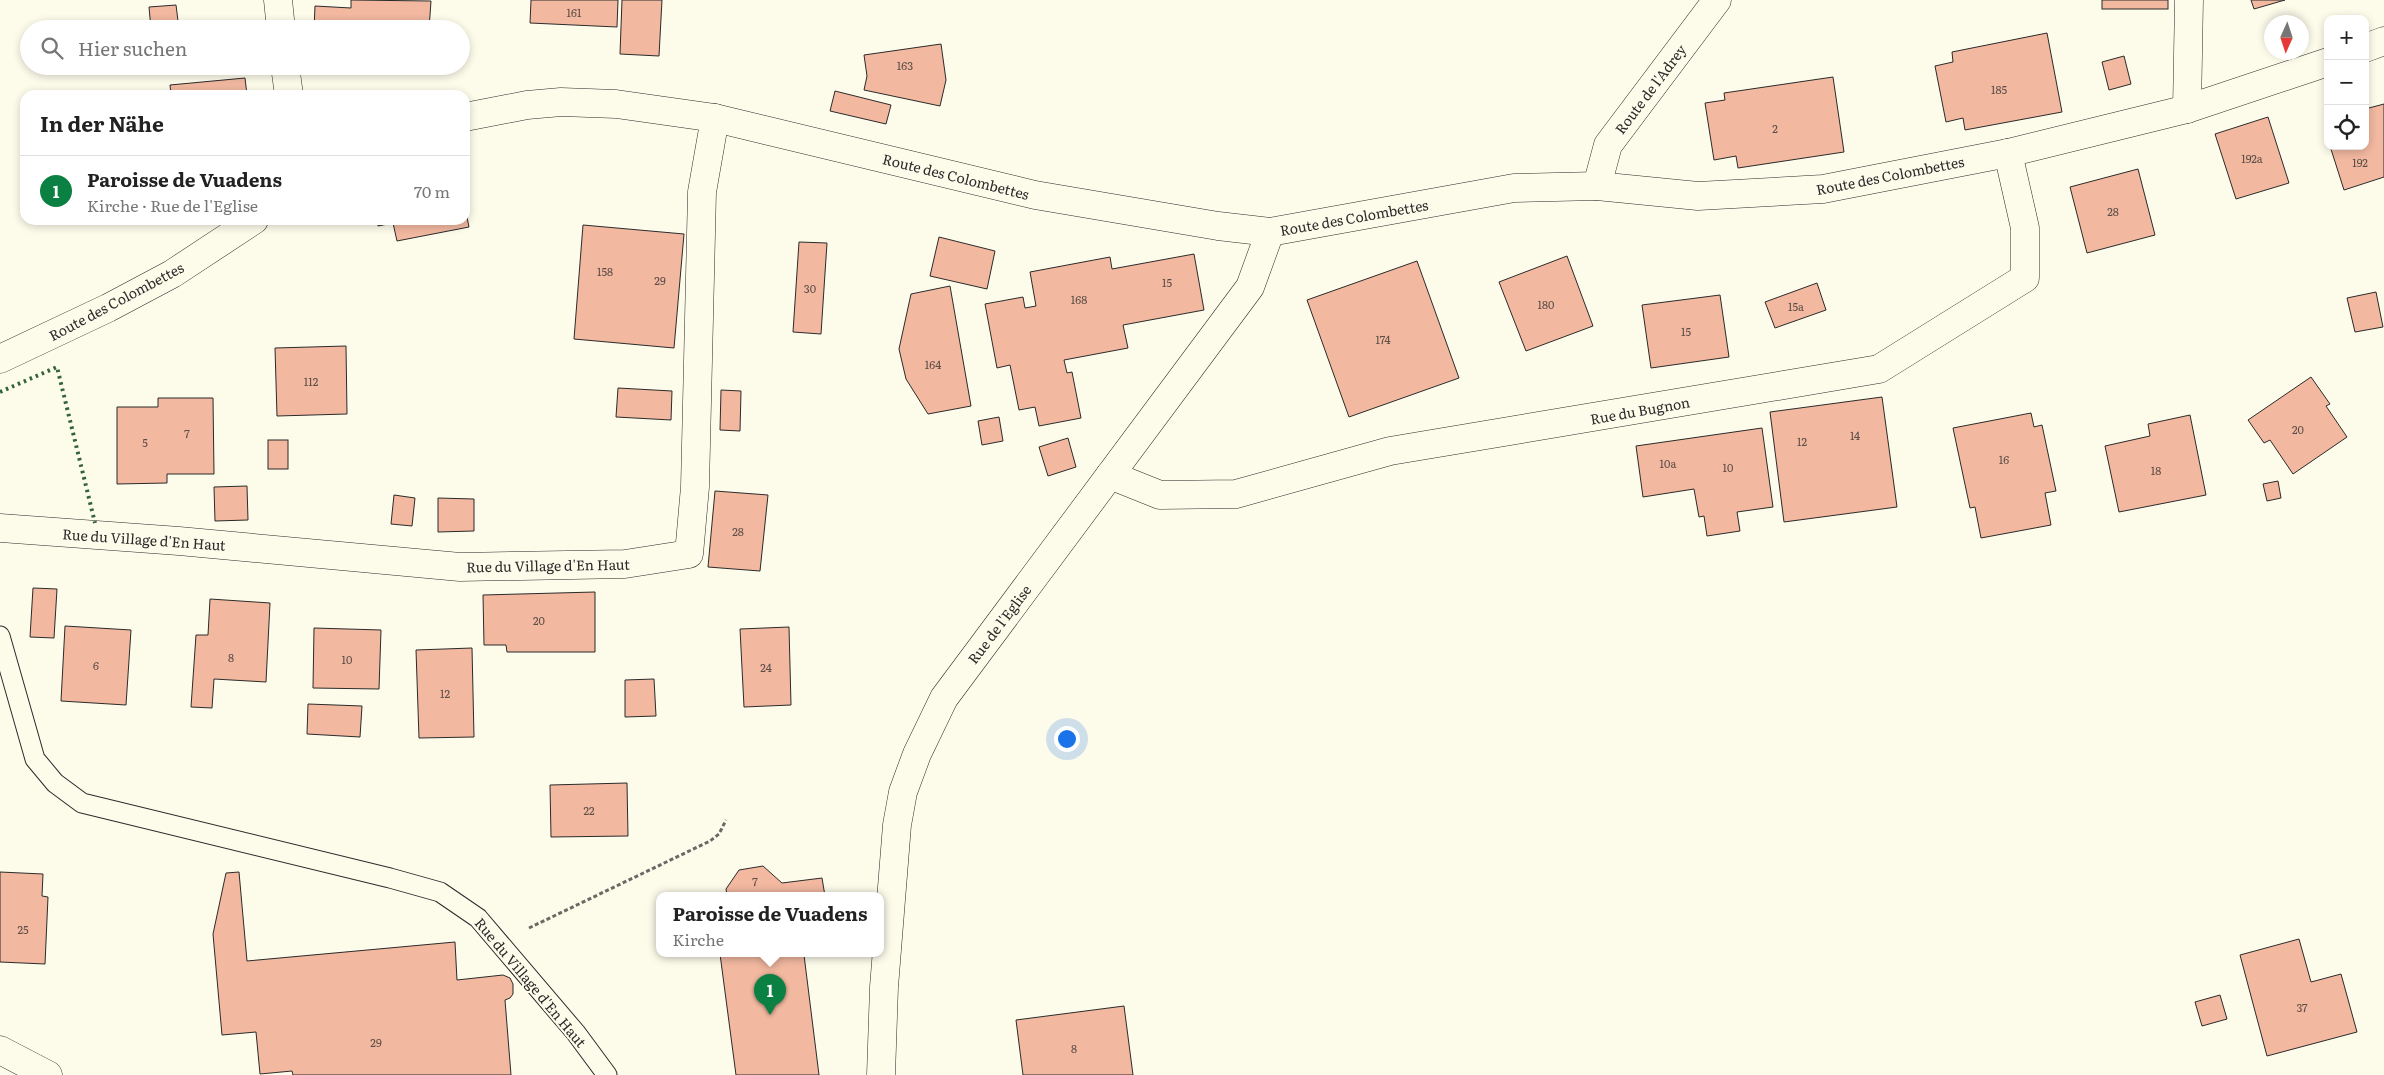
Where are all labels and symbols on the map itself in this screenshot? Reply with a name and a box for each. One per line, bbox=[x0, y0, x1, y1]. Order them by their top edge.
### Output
house number: 161 bbox=[567, 4, 582, 20]
north arrow bbox=[2264, 15, 2309, 60]
street label: Route de l'Adrey bbox=[1610, 39, 1691, 138]
house number: 163 bbox=[897, 57, 913, 73]
house number: 185 bbox=[1991, 81, 2007, 97]
house number: 2 bbox=[1772, 120, 1778, 136]
street label: Route des Colombettes bbox=[881, 148, 1031, 204]
house number: 192a bbox=[2241, 150, 2263, 166]
street label: Route des Colombettes bbox=[1814, 151, 1966, 199]
house number: 192 bbox=[2352, 154, 2368, 170]
street label: Route des Colombettes bbox=[1278, 194, 1430, 240]
house number: 28 bbox=[2107, 203, 2119, 219]
street label: Route des Colombettes bbox=[45, 257, 187, 345]
house number: 158 bbox=[597, 263, 613, 279]
house number: 29 bbox=[654, 272, 666, 288]
house number: 15 bbox=[1162, 274, 1172, 290]
house number: 30 bbox=[804, 280, 816, 296]
house number: 168 bbox=[1071, 291, 1087, 307]
house number: 180 bbox=[1538, 296, 1554, 312]
house number: 15a bbox=[1788, 298, 1804, 314]
house number: 15 bbox=[1681, 323, 1691, 339]
house number: 174 bbox=[1375, 331, 1391, 347]
house number: 164 bbox=[925, 356, 941, 372]
house number: 112 bbox=[304, 373, 319, 389]
street label: Rue du Bugnon bbox=[1589, 391, 1691, 429]
house number: 20 bbox=[2292, 421, 2304, 437]
house number: 7 bbox=[184, 425, 190, 441]
house number: 14 bbox=[1850, 427, 1860, 443]
house number: 12 bbox=[1797, 433, 1807, 449]
house number: 5 bbox=[142, 434, 148, 450]
house number: 16 bbox=[1999, 451, 2009, 467]
house number: 10a bbox=[1660, 455, 1676, 471]
house number: 10 bbox=[1723, 459, 1733, 475]
house number: 18 bbox=[2151, 462, 2161, 478]
street label: Rue du Village d'En Haut bbox=[62, 523, 227, 555]
house number: 28 bbox=[732, 523, 744, 539]
street label: Rue du Village d'En Haut bbox=[466, 554, 630, 576]
street label: Rue de l'Eglise bbox=[963, 580, 1035, 668]
house number: 20 bbox=[533, 612, 545, 628]
house number: 8 bbox=[228, 649, 234, 665]
house number: 10 bbox=[342, 651, 352, 667]
house number: 6 bbox=[93, 657, 99, 673]
house number: 24 bbox=[760, 659, 772, 675]
house number: 12 bbox=[440, 685, 450, 701]
your location bbox=[1054, 726, 1080, 752]
house number: 22 bbox=[583, 802, 595, 818]
house number: 7 bbox=[752, 873, 758, 889]
street label: Rue du Village d'En Haut bbox=[471, 913, 592, 1051]
house number: 25 bbox=[17, 921, 29, 937]
pin: 1 bbox=[754, 974, 786, 1015]
house number: 37 bbox=[2296, 999, 2308, 1015]
house number: 29 bbox=[370, 1034, 382, 1050]
house number: 8 bbox=[1071, 1040, 1077, 1056]

